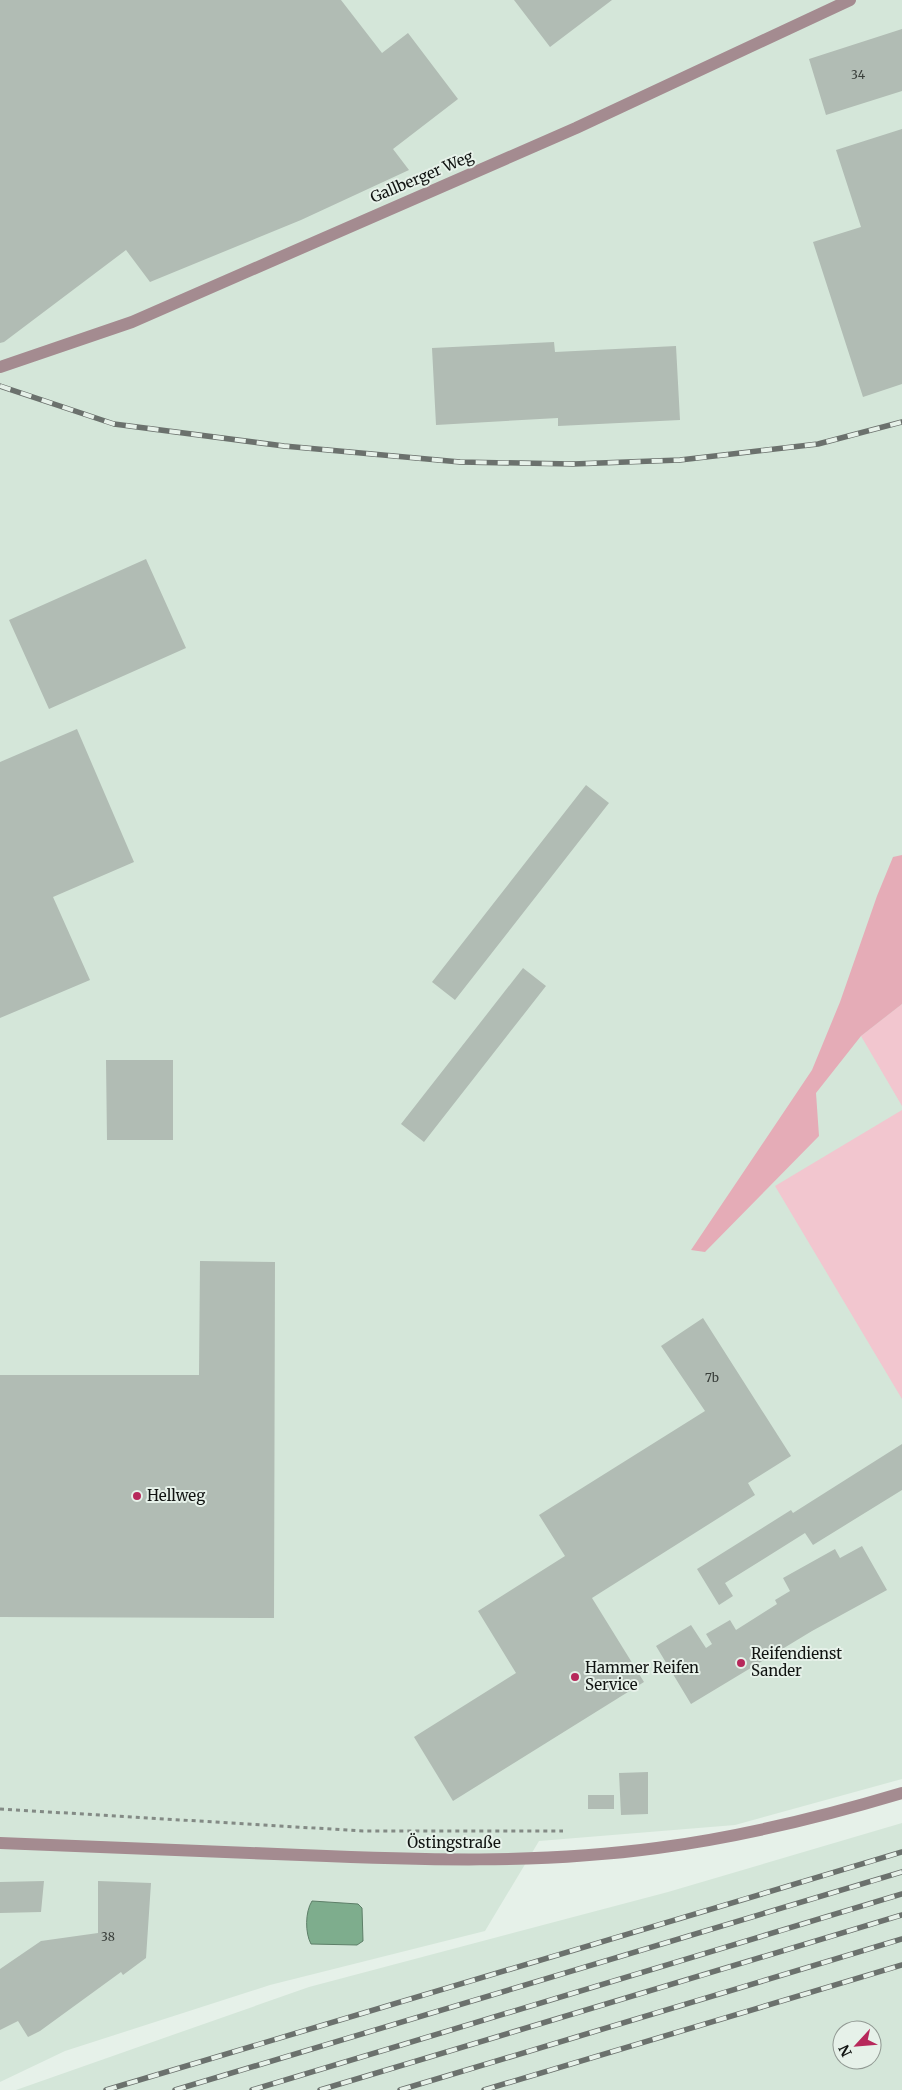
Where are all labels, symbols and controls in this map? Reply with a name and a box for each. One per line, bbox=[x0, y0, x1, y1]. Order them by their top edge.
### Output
house number: 34 bbox=[851, 67, 866, 82]
street label: Gallberger Weg bbox=[367, 146, 476, 207]
house number: 7b bbox=[705, 1370, 719, 1385]
place label: Hellweg bbox=[147, 1486, 205, 1505]
marker: Hellweg bbox=[131, 1490, 143, 1502]
place label: Reifendienst Sander bbox=[751, 1644, 842, 1680]
marker: Reifendienst Sander bbox=[735, 1657, 747, 1669]
place label: Hammer Reifen Service bbox=[585, 1658, 699, 1694]
marker: Hammer Reifen Service bbox=[569, 1671, 581, 1683]
street label: Östingstraße bbox=[407, 1832, 501, 1852]
house number: 38 bbox=[101, 1929, 115, 1944]
north arrow bbox=[832, 2020, 882, 2070]
text: N bbox=[835, 2042, 856, 2060]

